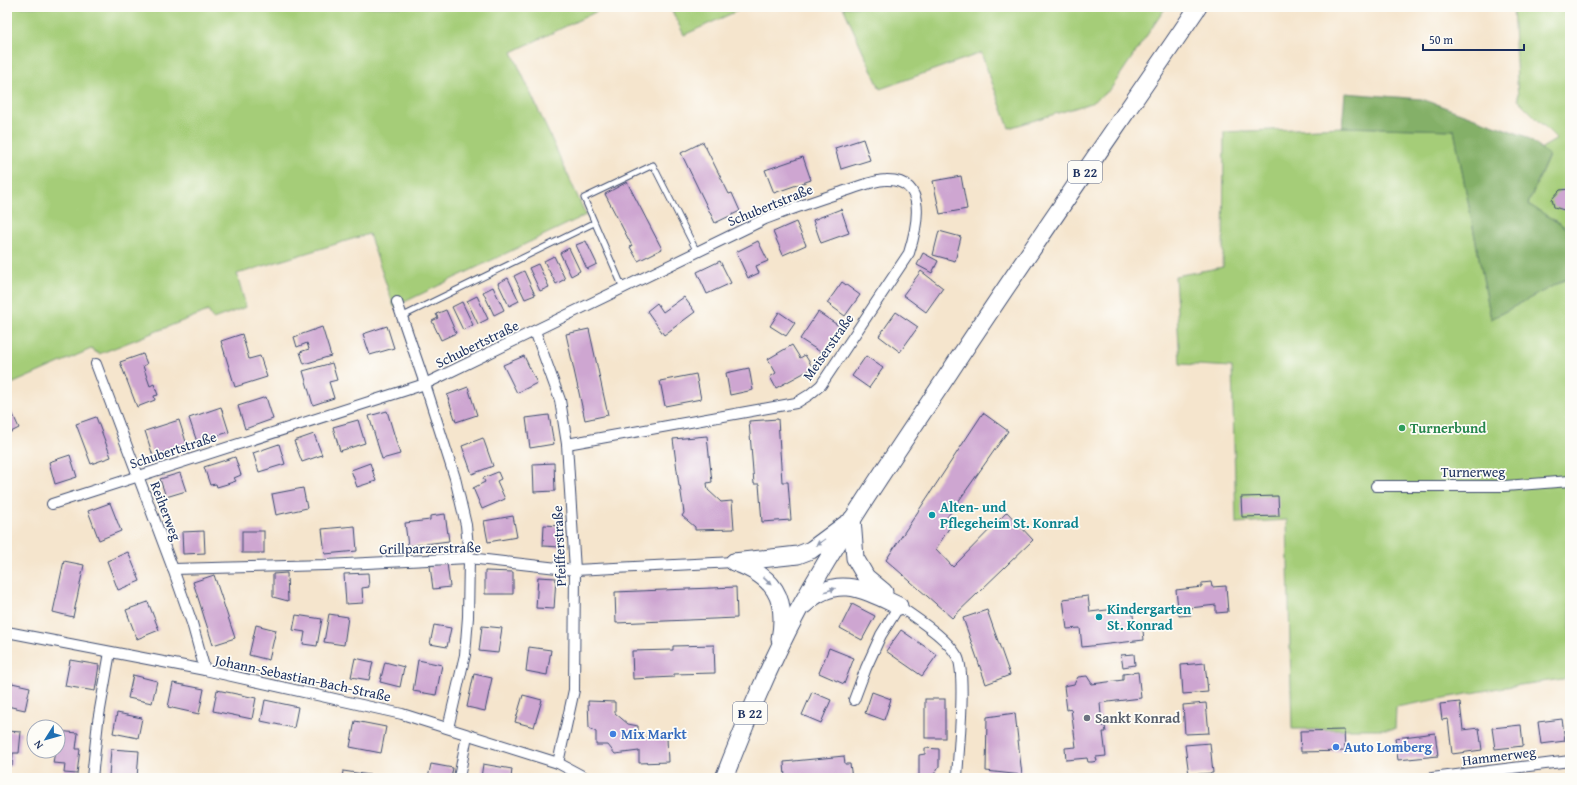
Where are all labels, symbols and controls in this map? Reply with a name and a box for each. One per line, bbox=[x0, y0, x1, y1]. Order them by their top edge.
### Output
scale bar bbox=[1423, 26, 1524, 52]
text: 50 m bbox=[1429, 31, 1453, 48]
road number: B 22 bbox=[1068, 161, 1102, 183]
street label: Schubertstraße bbox=[724, 179, 816, 231]
street label: Meiserstraße bbox=[798, 309, 859, 384]
street label: Schubertstraße bbox=[432, 315, 522, 373]
place label: Turnerbund bbox=[1410, 418, 1486, 438]
marker: Turnerbund bbox=[1397, 423, 1407, 433]
street label: Schubertstraße bbox=[127, 426, 219, 473]
street label: Turnerweg bbox=[1441, 462, 1505, 482]
street label: Reiherweg bbox=[146, 478, 186, 544]
place label: Alten- und Pflegeheim St. Konrad bbox=[940, 497, 1079, 533]
street label: Pfeifferstraße bbox=[547, 504, 571, 587]
marker: Alten- und Pflegeheim St. Konrad bbox=[927, 510, 937, 520]
street label: Grillparzerstraße bbox=[379, 537, 481, 559]
one-way arrow bbox=[816, 538, 827, 546]
one-way arrow bbox=[762, 576, 772, 586]
one-way arrow bbox=[824, 587, 836, 593]
place label: Kindergarten St. Konrad bbox=[1107, 599, 1192, 635]
marker: Kindergarten St. Konrad bbox=[1094, 612, 1104, 622]
street label: Johann-Sebastian-Bach-Straße bbox=[211, 649, 393, 707]
road number: B 22 bbox=[733, 702, 767, 724]
place label: Sankt Konrad bbox=[1095, 708, 1180, 728]
marker: Sankt Konrad bbox=[1082, 713, 1092, 723]
north arrow bbox=[26, 719, 66, 759]
place label: Mix Markt bbox=[621, 724, 687, 744]
marker: Mix Markt bbox=[608, 729, 618, 739]
text: N bbox=[29, 737, 47, 753]
place label: Auto Lomberg bbox=[1344, 737, 1433, 757]
marker: Auto Lomberg bbox=[1331, 742, 1341, 752]
street label: Hammerweg bbox=[1461, 742, 1537, 770]

